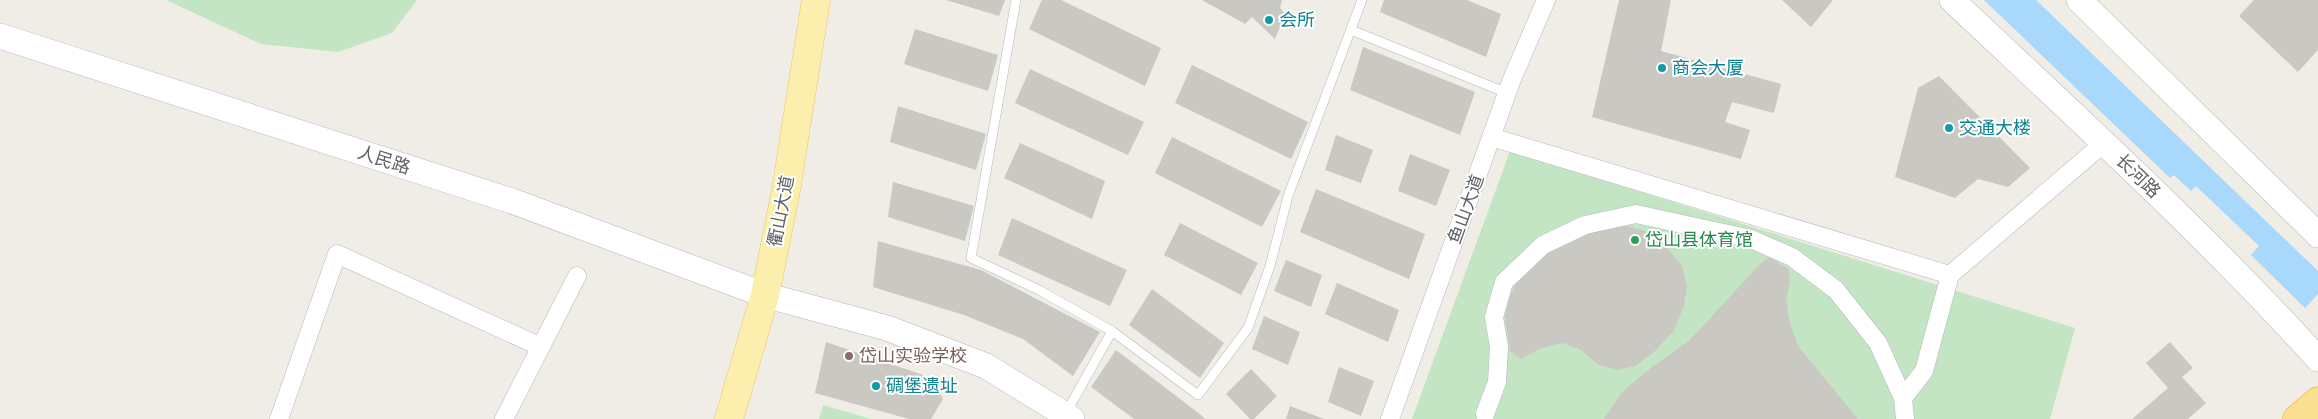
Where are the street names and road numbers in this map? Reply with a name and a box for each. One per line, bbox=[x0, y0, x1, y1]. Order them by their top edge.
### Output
street label: 人民路 bbox=[354, 139, 414, 181]
street label: 长河路 bbox=[2110, 148, 2166, 204]
street label: 鱼山大道 bbox=[1441, 171, 1491, 247]
street label: 衢山大道 bbox=[761, 173, 801, 249]

